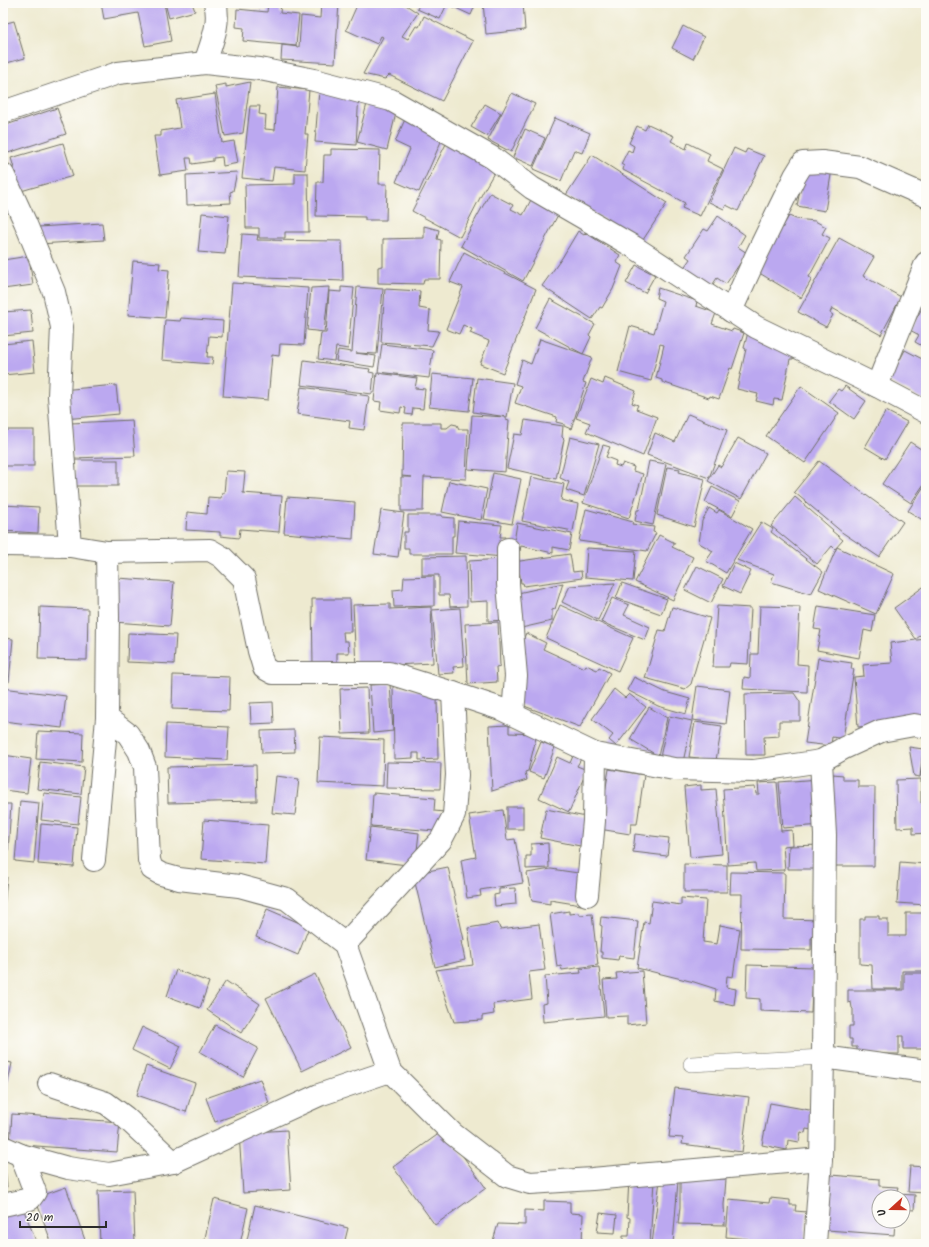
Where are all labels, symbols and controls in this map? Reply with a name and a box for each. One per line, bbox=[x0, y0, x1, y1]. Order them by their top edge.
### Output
north arrow bbox=[871, 1189, 911, 1229]
scale bar bbox=[20, 1203, 106, 1229]
text: U bbox=[873, 1206, 892, 1219]
text: 20 m bbox=[26, 1208, 54, 1227]

